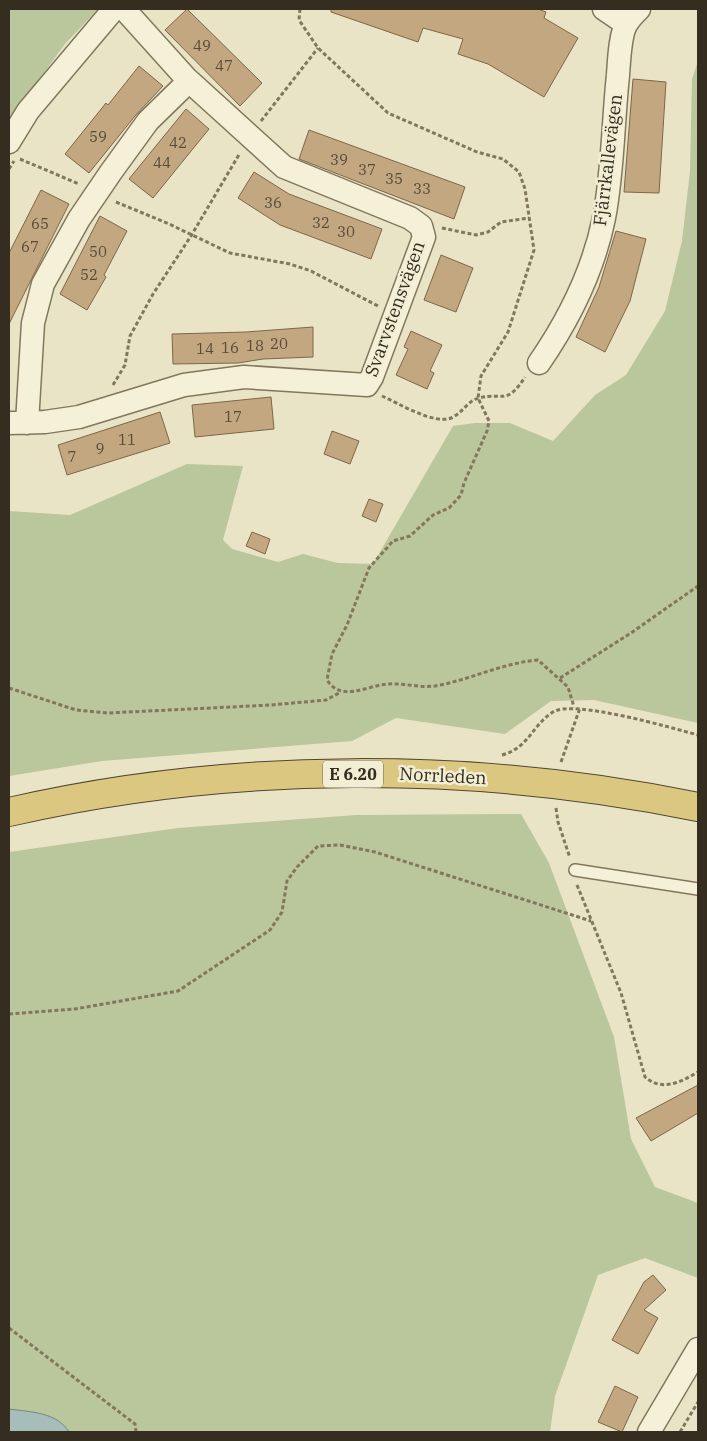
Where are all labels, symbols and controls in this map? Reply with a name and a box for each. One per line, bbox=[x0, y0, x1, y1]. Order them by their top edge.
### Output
house number: 49 bbox=[193, 36, 211, 55]
house number: 47 bbox=[215, 56, 233, 75]
street label: Fjärrkallevägen bbox=[588, 93, 627, 227]
house number: 59 bbox=[89, 127, 107, 146]
house number: 42 bbox=[169, 133, 187, 152]
house number: 39 bbox=[330, 150, 348, 169]
house number: 44 bbox=[153, 153, 171, 172]
house number: 37 bbox=[358, 160, 376, 179]
house number: 35 bbox=[385, 169, 403, 188]
house number: 33 bbox=[413, 179, 431, 198]
house number: 36 bbox=[264, 193, 282, 212]
house number: 32 bbox=[312, 213, 330, 232]
house number: 65 bbox=[31, 214, 49, 233]
house number: 30 bbox=[337, 222, 355, 241]
house number: 67 bbox=[21, 237, 39, 256]
street label: Svarvstensvägen bbox=[359, 238, 430, 380]
house number: 50 bbox=[89, 242, 107, 261]
house number: 52 bbox=[80, 265, 98, 284]
house number: 20 bbox=[270, 334, 288, 353]
house number: 18 bbox=[246, 336, 264, 355]
house number: 16 bbox=[221, 338, 239, 357]
house number: 14 bbox=[196, 339, 214, 358]
house number: 17 bbox=[224, 407, 242, 426]
house number: 11 bbox=[118, 430, 136, 449]
house number: 9 bbox=[95, 439, 105, 458]
house number: 7 bbox=[67, 447, 77, 466]
road number: E 6.20 bbox=[323, 761, 383, 788]
street label: Norrleden bbox=[399, 762, 487, 789]

